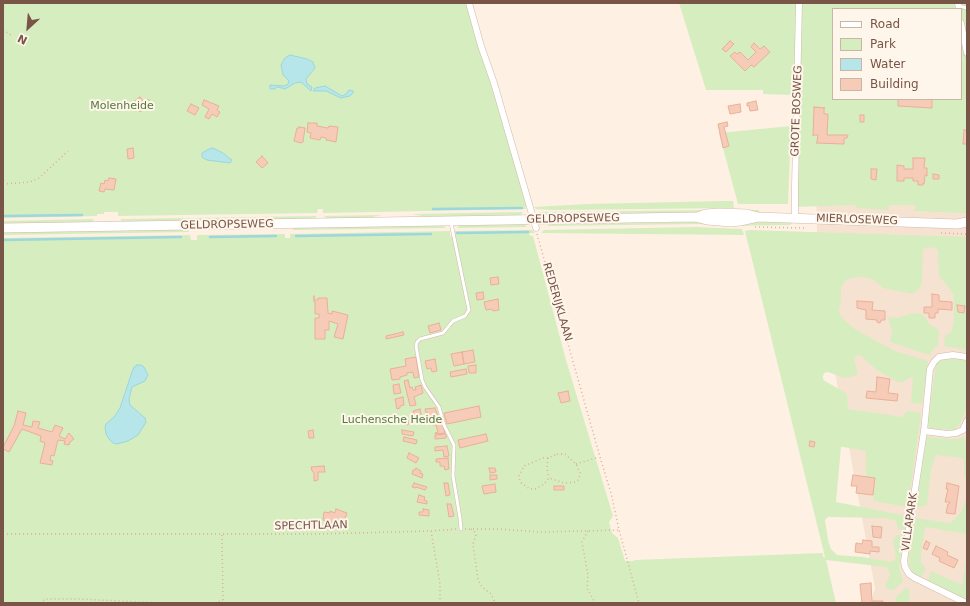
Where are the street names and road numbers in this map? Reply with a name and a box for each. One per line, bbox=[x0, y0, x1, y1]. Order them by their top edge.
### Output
street label: GROTE BOSWEG bbox=[789, 65, 805, 157]
street label: GELDROPSEWEG bbox=[526, 212, 620, 226]
street label: MIERLOSEWEG bbox=[816, 212, 898, 228]
street label: GELDROPSEWEG bbox=[180, 218, 274, 232]
street label: REDERIJKLAAN bbox=[539, 261, 575, 343]
street label: VILLAPARK bbox=[899, 492, 921, 552]
street label: SPECHTLAAN bbox=[274, 519, 348, 533]

